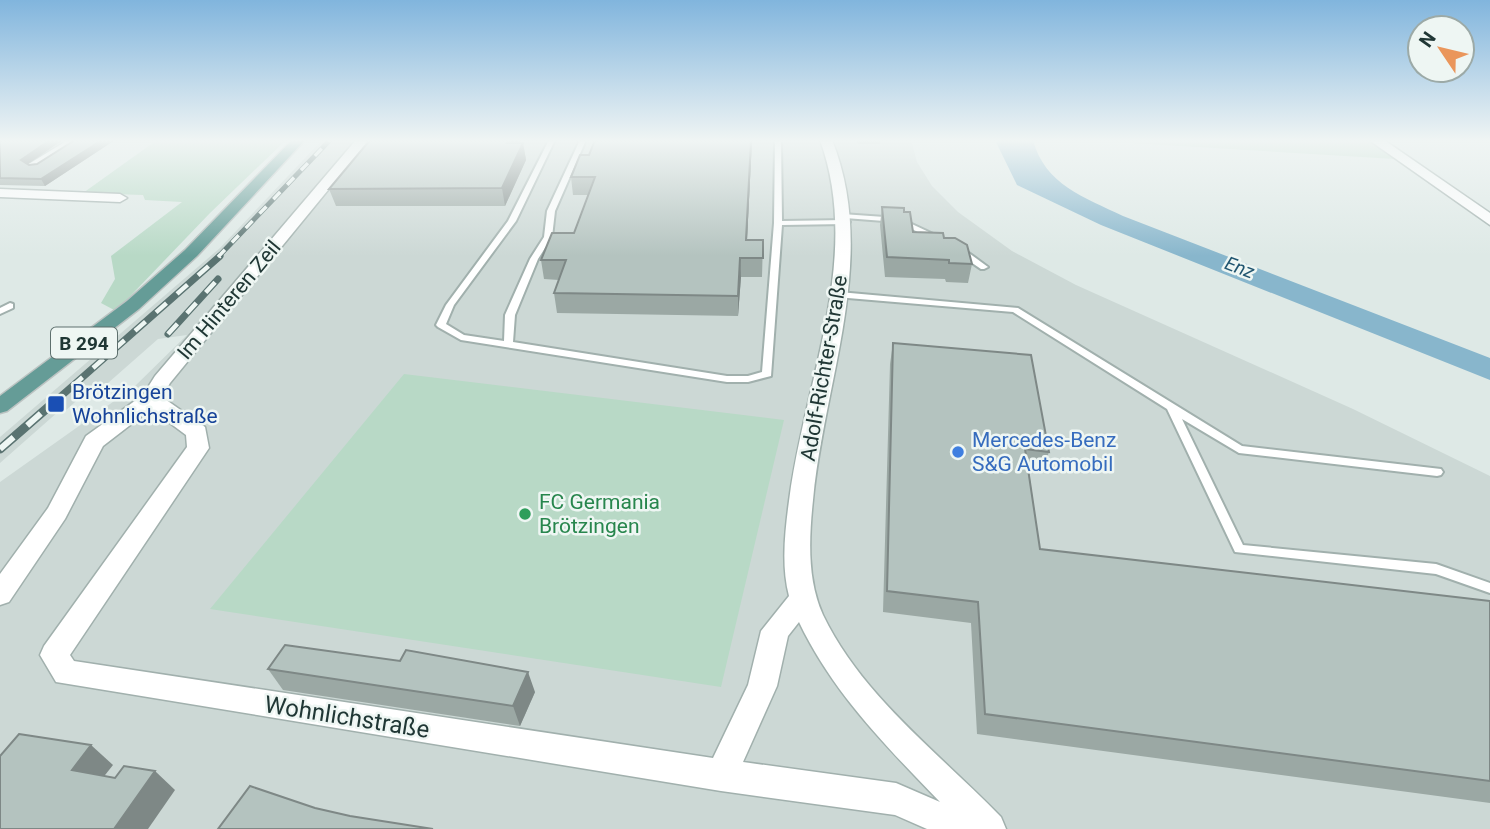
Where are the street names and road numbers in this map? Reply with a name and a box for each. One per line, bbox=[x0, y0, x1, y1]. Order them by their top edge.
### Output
street label: Im Hinteren Zeil bbox=[172, 236, 286, 364]
street label: Adolf-Richter-Straße bbox=[796, 273, 852, 463]
road number: B 294 bbox=[51, 328, 117, 358]
street label: Wohnlichstraße bbox=[263, 690, 431, 744]

